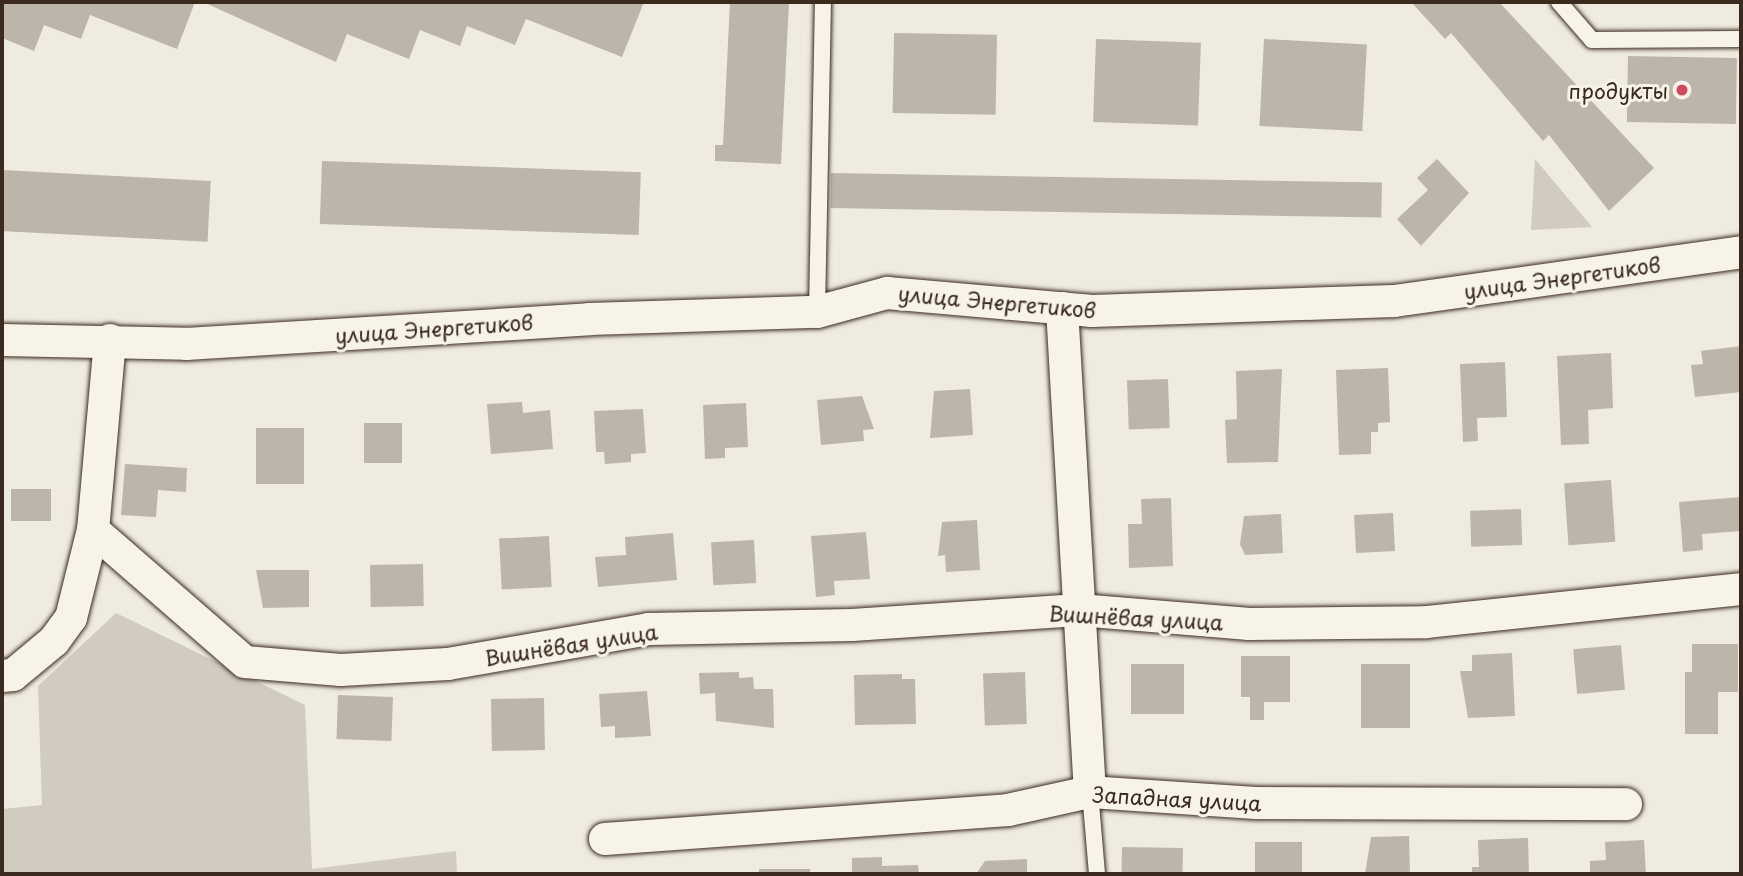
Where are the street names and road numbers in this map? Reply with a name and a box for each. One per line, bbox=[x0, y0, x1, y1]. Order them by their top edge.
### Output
street label: улица Энергетиков bbox=[1462, 251, 1662, 303]
street label: улица Энергетиков bbox=[897, 280, 1097, 322]
street label: улица Энергетиков bbox=[334, 308, 534, 348]
street label: Вишнёвая улица bbox=[1047, 600, 1225, 634]
street label: Вишнёвая улица bbox=[482, 618, 660, 670]
street label: Западная улица bbox=[1091, 781, 1263, 815]

